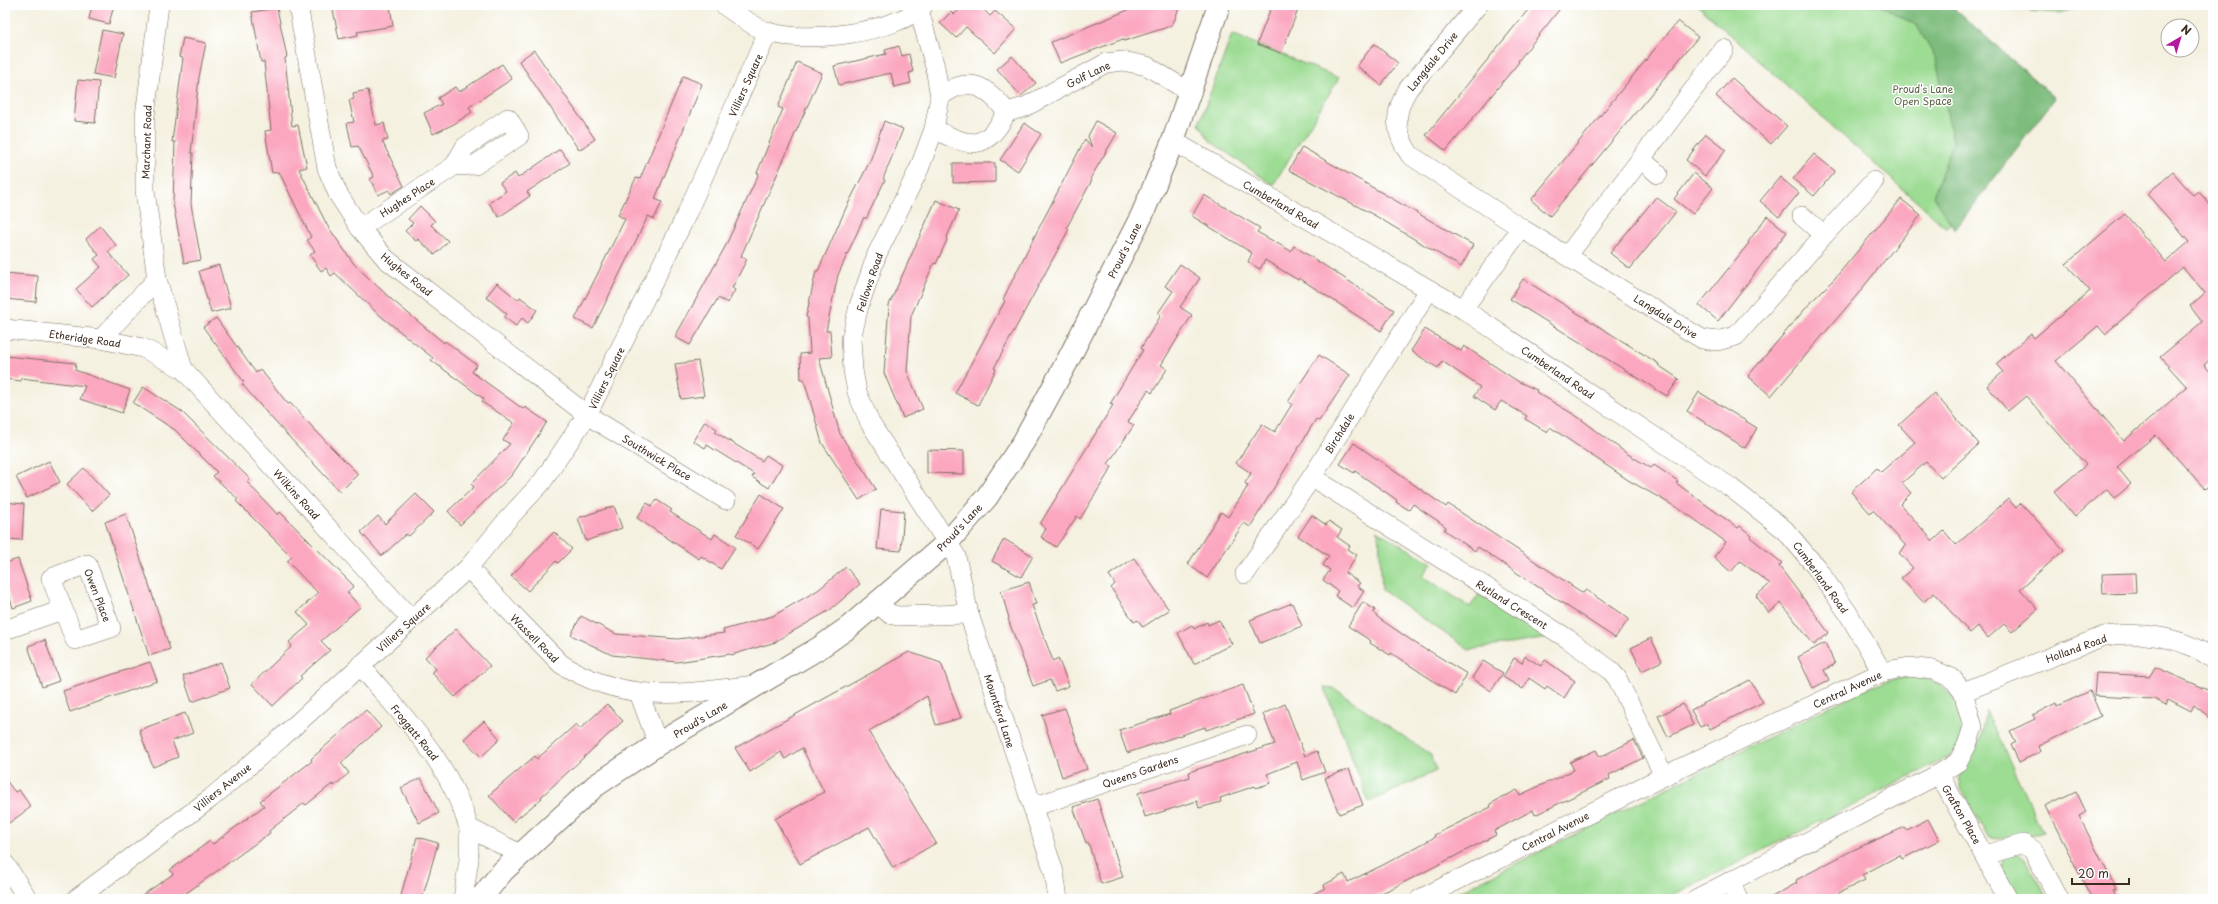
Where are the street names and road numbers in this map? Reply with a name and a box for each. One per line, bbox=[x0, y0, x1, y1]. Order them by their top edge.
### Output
street label: Langdale Drive bbox=[1403, 28, 1461, 94]
street label: Villiers Square bbox=[724, 51, 766, 119]
street label: Golf Lane bbox=[1063, 57, 1113, 91]
street label: Marchant Road bbox=[137, 104, 155, 179]
street label: Hughes Place bbox=[377, 174, 437, 220]
street label: Cumberland Road bbox=[1240, 176, 1322, 232]
street label: Proud's Lane bbox=[1104, 219, 1145, 281]
street label: Hughes Road bbox=[378, 249, 436, 299]
street label: Fellows Road bbox=[852, 250, 886, 314]
street label: Langdale Drive bbox=[1631, 290, 1701, 342]
street label: Etheridge Road bbox=[48, 326, 122, 351]
street label: Cumberland Road bbox=[1518, 342, 1598, 402]
street label: Villiers Square bbox=[584, 344, 628, 412]
street label: Birchdale bbox=[1321, 409, 1358, 456]
street label: Southwick Place bbox=[620, 430, 694, 484]
street label: Wilkins Road bbox=[270, 466, 324, 523]
street label: Proud's Lane bbox=[933, 499, 985, 554]
street label: Cumberland Road bbox=[1790, 538, 1852, 616]
street label: Owen Place bbox=[81, 566, 115, 624]
street label: Rutland Crescent bbox=[1473, 576, 1551, 632]
street label: Villiers Square bbox=[373, 599, 433, 655]
street label: Wassell Road bbox=[507, 610, 563, 666]
street label: Holland Road bbox=[2043, 630, 2109, 666]
street label: Central Avenue bbox=[1810, 667, 1884, 711]
street label: Mountford Lane bbox=[981, 672, 1019, 750]
street label: Proud's Lane bbox=[670, 697, 730, 741]
street label: Froggatt Road bbox=[388, 701, 443, 764]
street label: Queens Gardens bbox=[1100, 751, 1180, 791]
street label: Villiers Avenue bbox=[190, 759, 254, 815]
street label: Grafton Place bbox=[1939, 781, 1985, 847]
street label: Central Avenue bbox=[1519, 808, 1591, 854]

